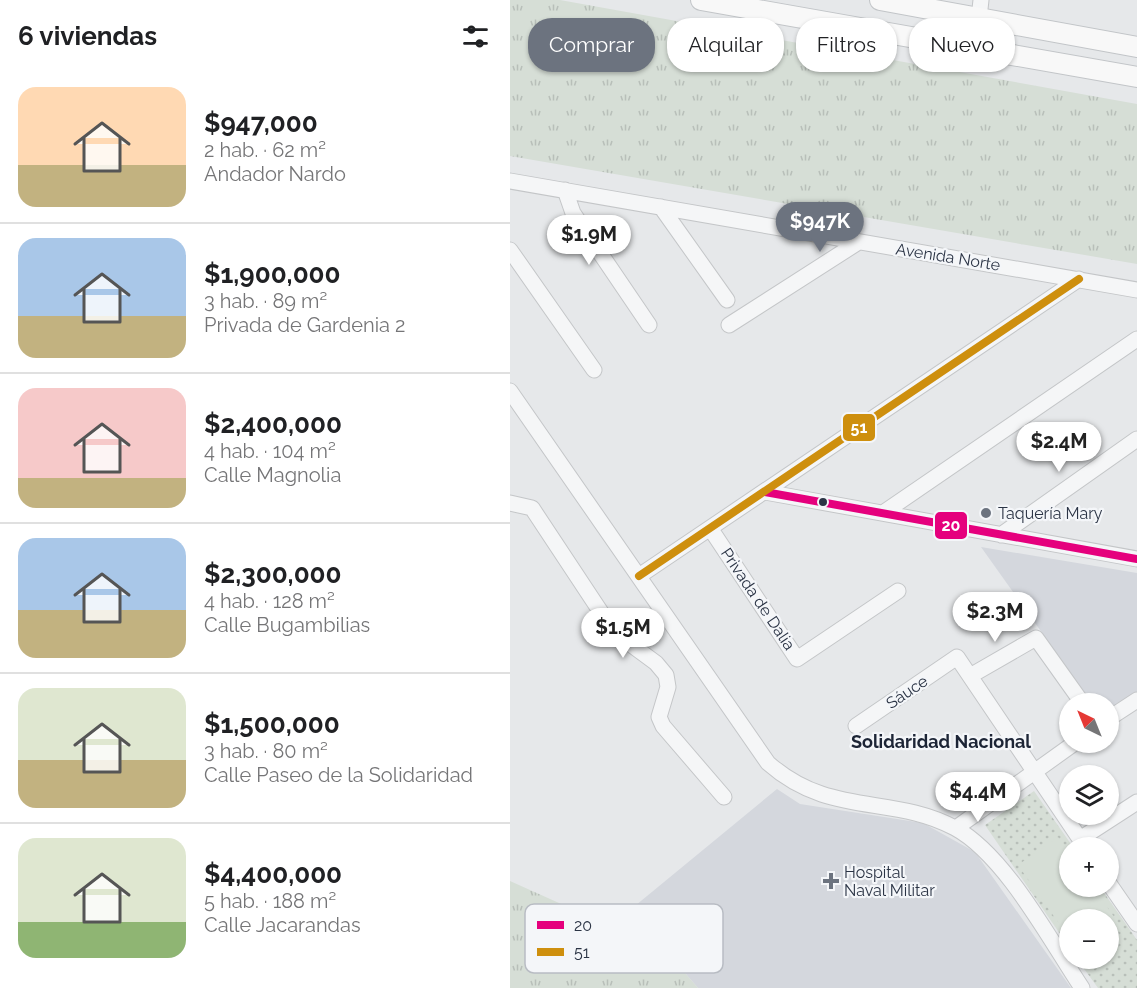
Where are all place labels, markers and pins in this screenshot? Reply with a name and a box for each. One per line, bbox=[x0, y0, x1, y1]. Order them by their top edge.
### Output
pin: $947K bbox=[778, 202, 862, 253]
pin: $1.9M bbox=[547, 215, 631, 266]
pin: $2.4M bbox=[1017, 422, 1101, 473]
unlabelled marker bbox=[817, 496, 829, 508]
place label: Taquería Mary bbox=[998, 504, 1103, 523]
marker: Taquería Mary bbox=[979, 506, 993, 520]
pin: $2.3M bbox=[953, 592, 1037, 643]
pin: $1.5M bbox=[581, 608, 665, 659]
pin: $4.4M bbox=[936, 772, 1020, 823]
place label: Hospital Naval Militar bbox=[844, 863, 935, 900]
marker: Hospital Naval Militar bbox=[822, 872, 840, 890]

